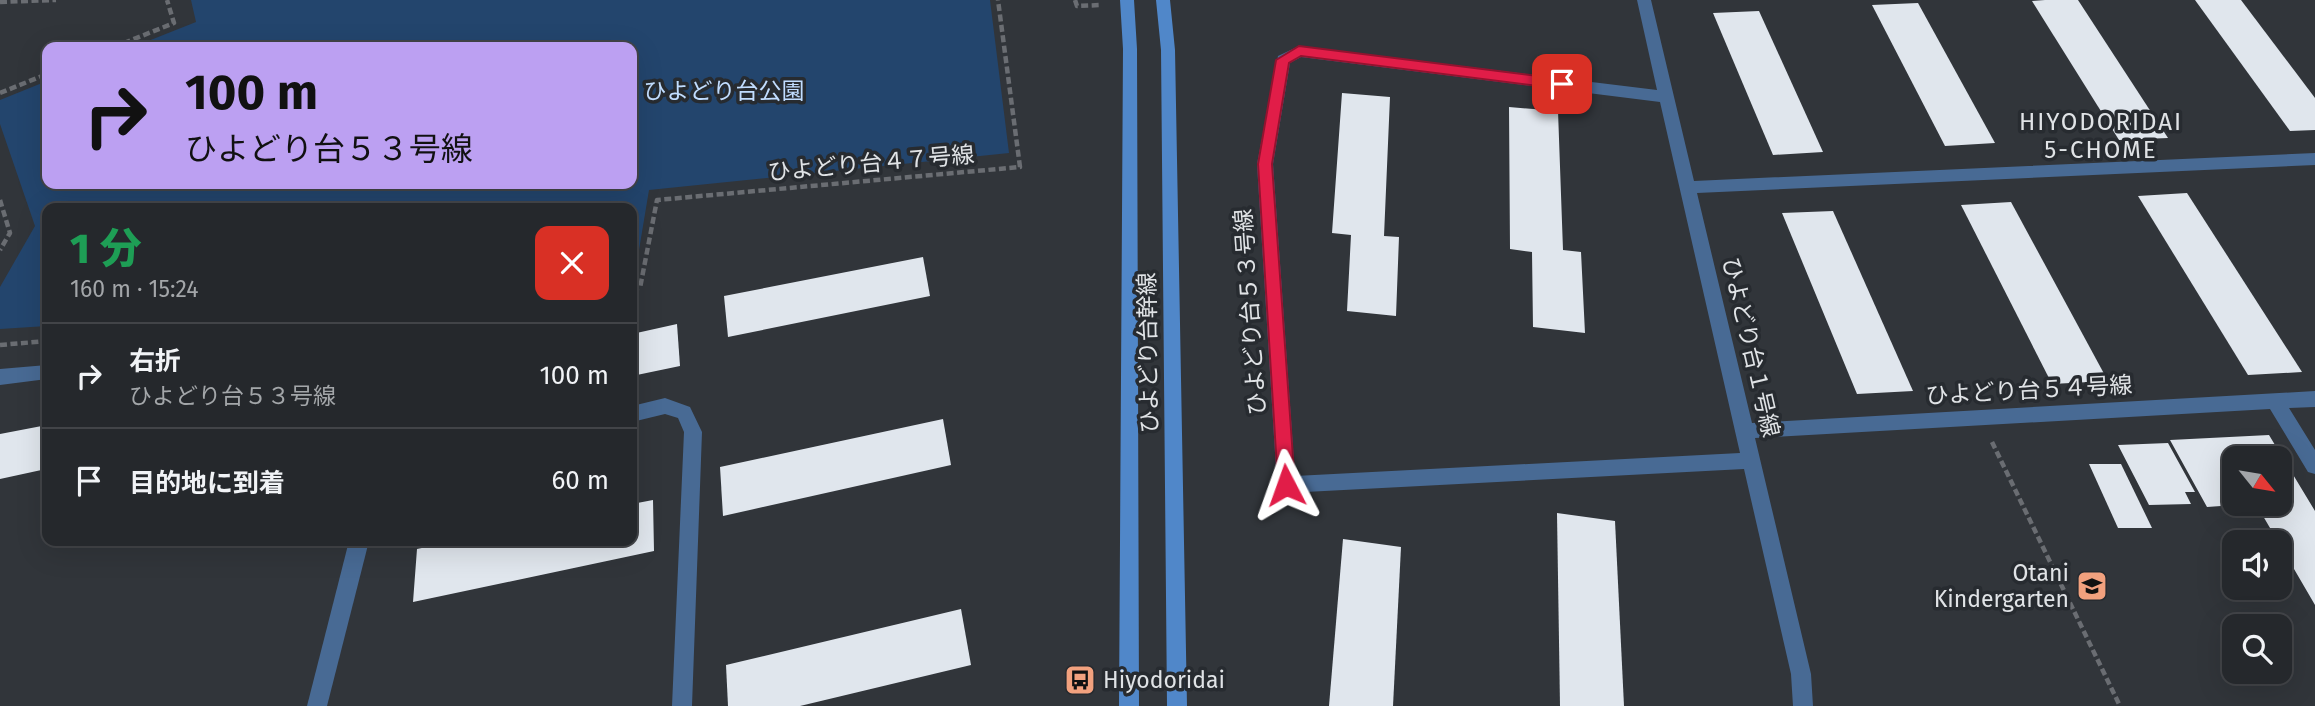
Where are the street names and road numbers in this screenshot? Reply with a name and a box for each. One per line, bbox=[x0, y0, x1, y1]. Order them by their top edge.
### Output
street label: ひよどり台４７号線 bbox=[767, 140, 975, 186]
street label: ひよどり台５３号線 bbox=[1229, 208, 1271, 416]
street label: ひよどり台１号線 bbox=[1717, 254, 1785, 440]
street label: ひよどり台幹線 bbox=[1133, 272, 1163, 434]
street label: ひよどり台５４号線 bbox=[1925, 371, 2133, 409]

